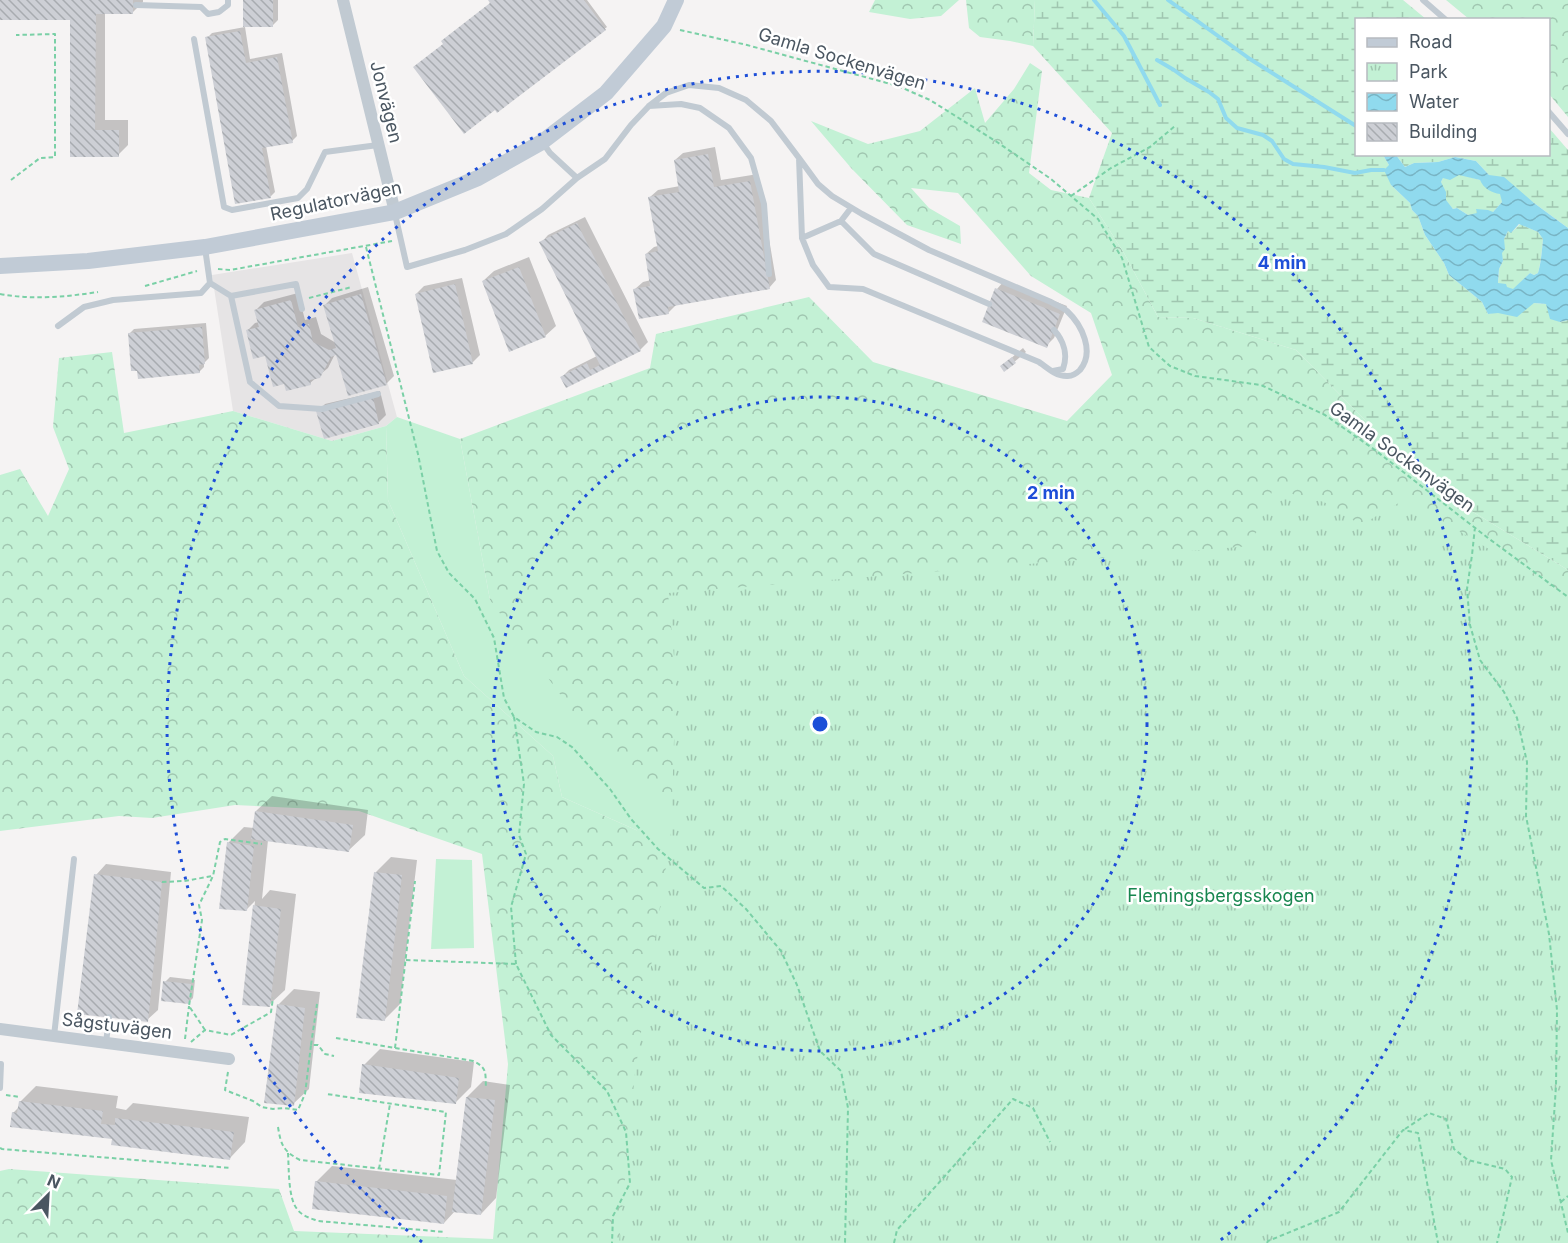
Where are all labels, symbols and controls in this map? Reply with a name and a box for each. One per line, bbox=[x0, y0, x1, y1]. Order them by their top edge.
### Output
legend bbox=[1355, 18, 1550, 156]
street label: Gamla Sockenvägen bbox=[756, 23, 928, 94]
text: Road bbox=[1409, 31, 1452, 52]
street label: Jonvägen bbox=[366, 59, 407, 145]
text: Park bbox=[1409, 61, 1448, 82]
text: Water bbox=[1409, 91, 1459, 112]
text: Building bbox=[1409, 121, 1477, 142]
street label: Regulatorvägen bbox=[268, 176, 404, 225]
text: 4 min bbox=[1258, 252, 1306, 273]
street label: Gamla Sockenvägen bbox=[1326, 397, 1479, 516]
text: 2 min bbox=[1027, 482, 1075, 503]
centre of rings bbox=[810, 714, 830, 734]
park label: Flemingsbergsskogen bbox=[1127, 885, 1315, 906]
street label: Sågstuvägen bbox=[61, 1008, 173, 1043]
north arrow bbox=[18, 1165, 78, 1225]
text: N bbox=[44, 1170, 64, 1193]

